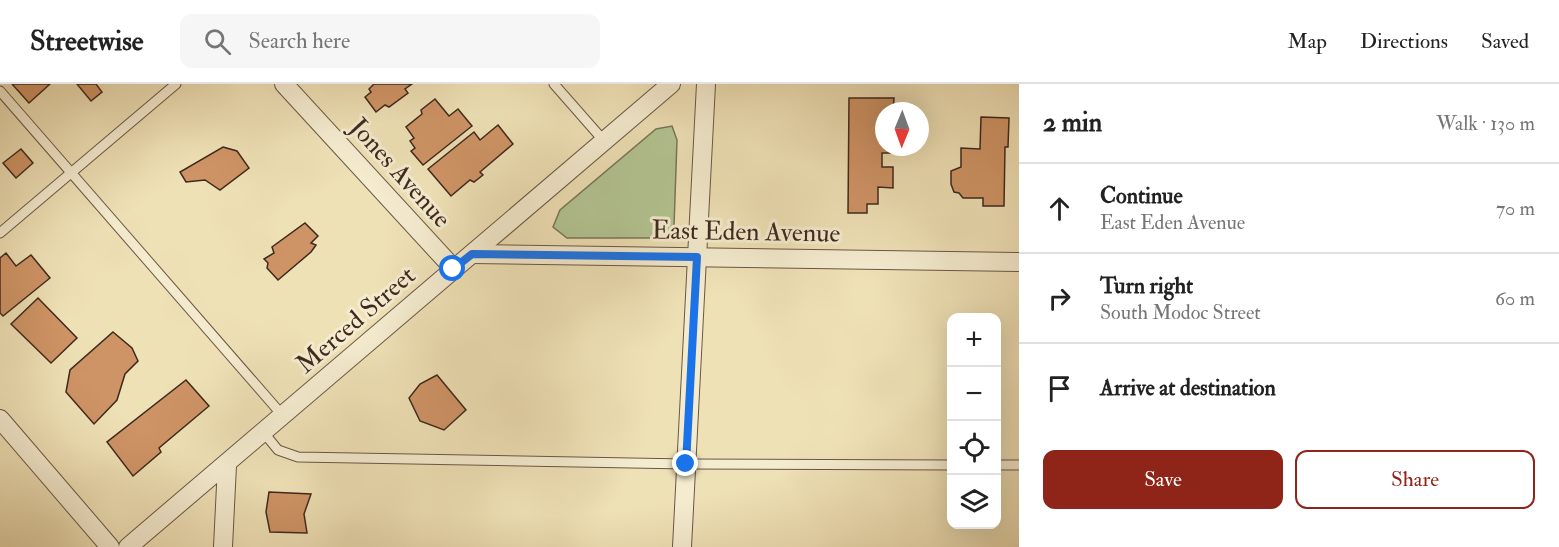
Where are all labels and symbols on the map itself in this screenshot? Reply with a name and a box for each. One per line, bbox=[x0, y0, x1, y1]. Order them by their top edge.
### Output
north arrow bbox=[875, 102, 929, 156]
street label: Jones Avenue bbox=[342, 111, 458, 235]
street label: East Eden Avenue bbox=[651, 214, 841, 250]
route start bbox=[439, 255, 465, 281]
street label: Merced Street bbox=[290, 260, 422, 380]
route end bbox=[672, 450, 698, 476]

